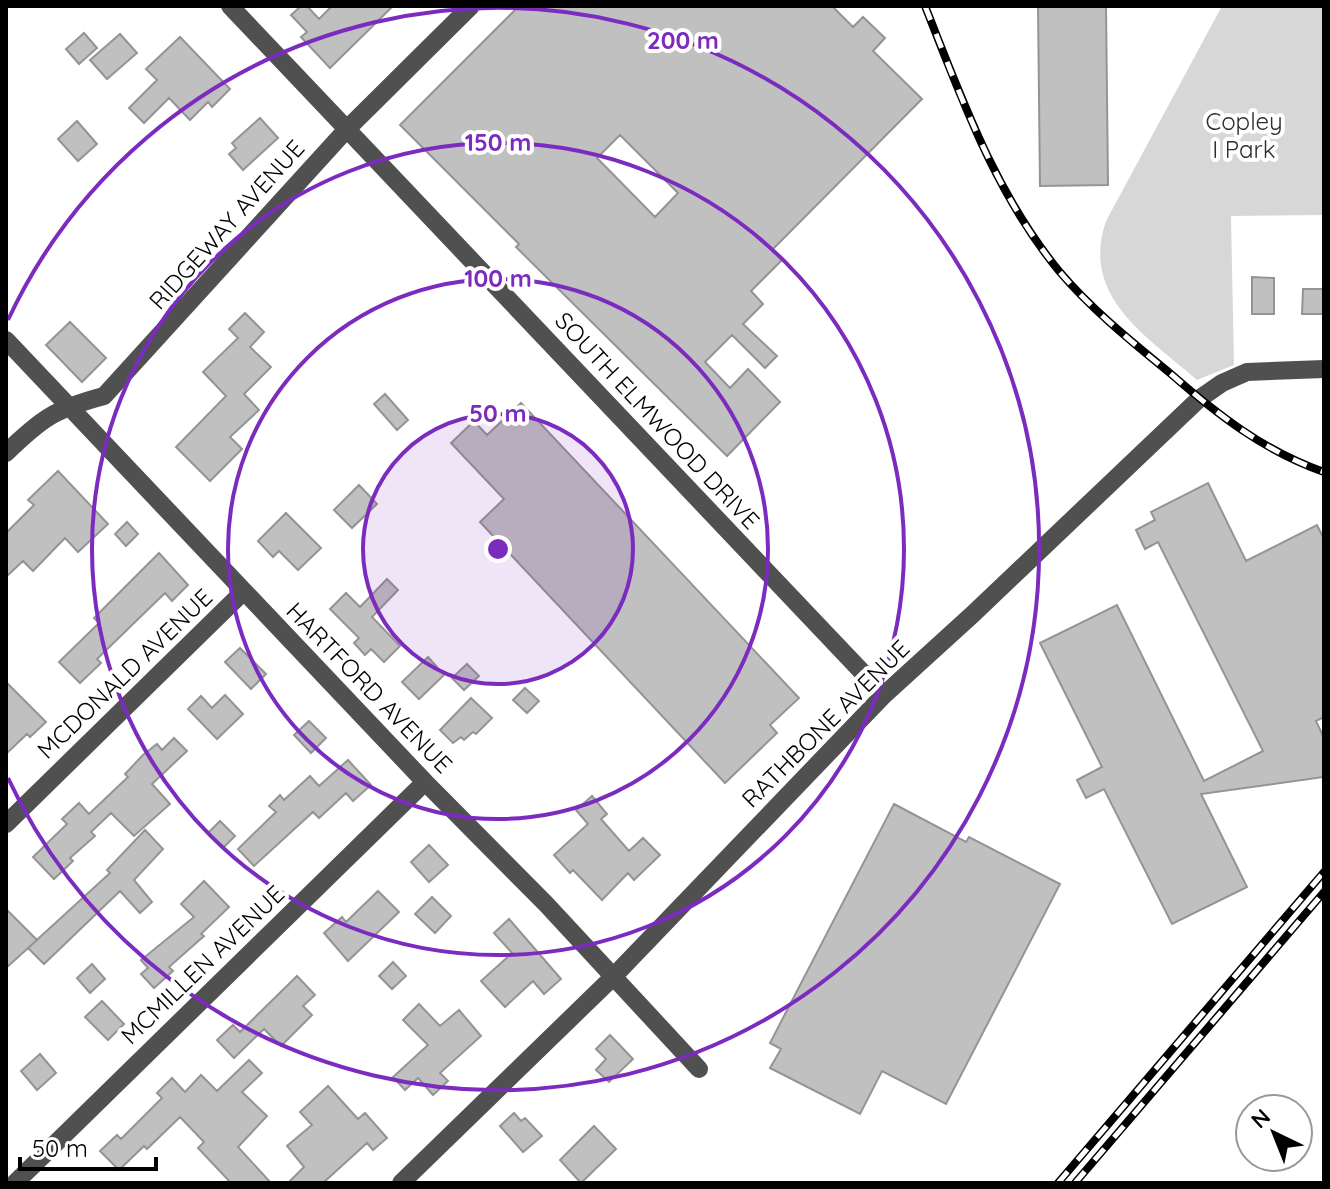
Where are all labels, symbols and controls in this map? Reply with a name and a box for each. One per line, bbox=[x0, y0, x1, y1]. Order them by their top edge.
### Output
text: 200 m bbox=[647, 25, 719, 55]
park label: Copley I Park bbox=[1205, 106, 1283, 164]
text: 150 m bbox=[465, 127, 531, 157]
street label: RIDGEWAY AVENUE bbox=[142, 133, 310, 315]
text: 100 m bbox=[464, 263, 532, 293]
street label: SOUTH ELMWOOD DRIVE bbox=[549, 305, 766, 535]
text: 50 m bbox=[469, 398, 527, 428]
centre of rings bbox=[484, 535, 512, 563]
street label: MCDONALD AVENUE bbox=[30, 582, 218, 765]
street label: HARTFORD AVENUE bbox=[281, 596, 459, 779]
street label: RATHBONE AVENUE bbox=[735, 633, 915, 813]
street label: MCMILLEN AVENUE bbox=[114, 879, 290, 1050]
north arrow bbox=[1234, 1093, 1314, 1173]
text: N bbox=[1245, 1103, 1276, 1134]
scale bar bbox=[20, 1121, 156, 1171]
text: 50 m bbox=[32, 1133, 88, 1163]

